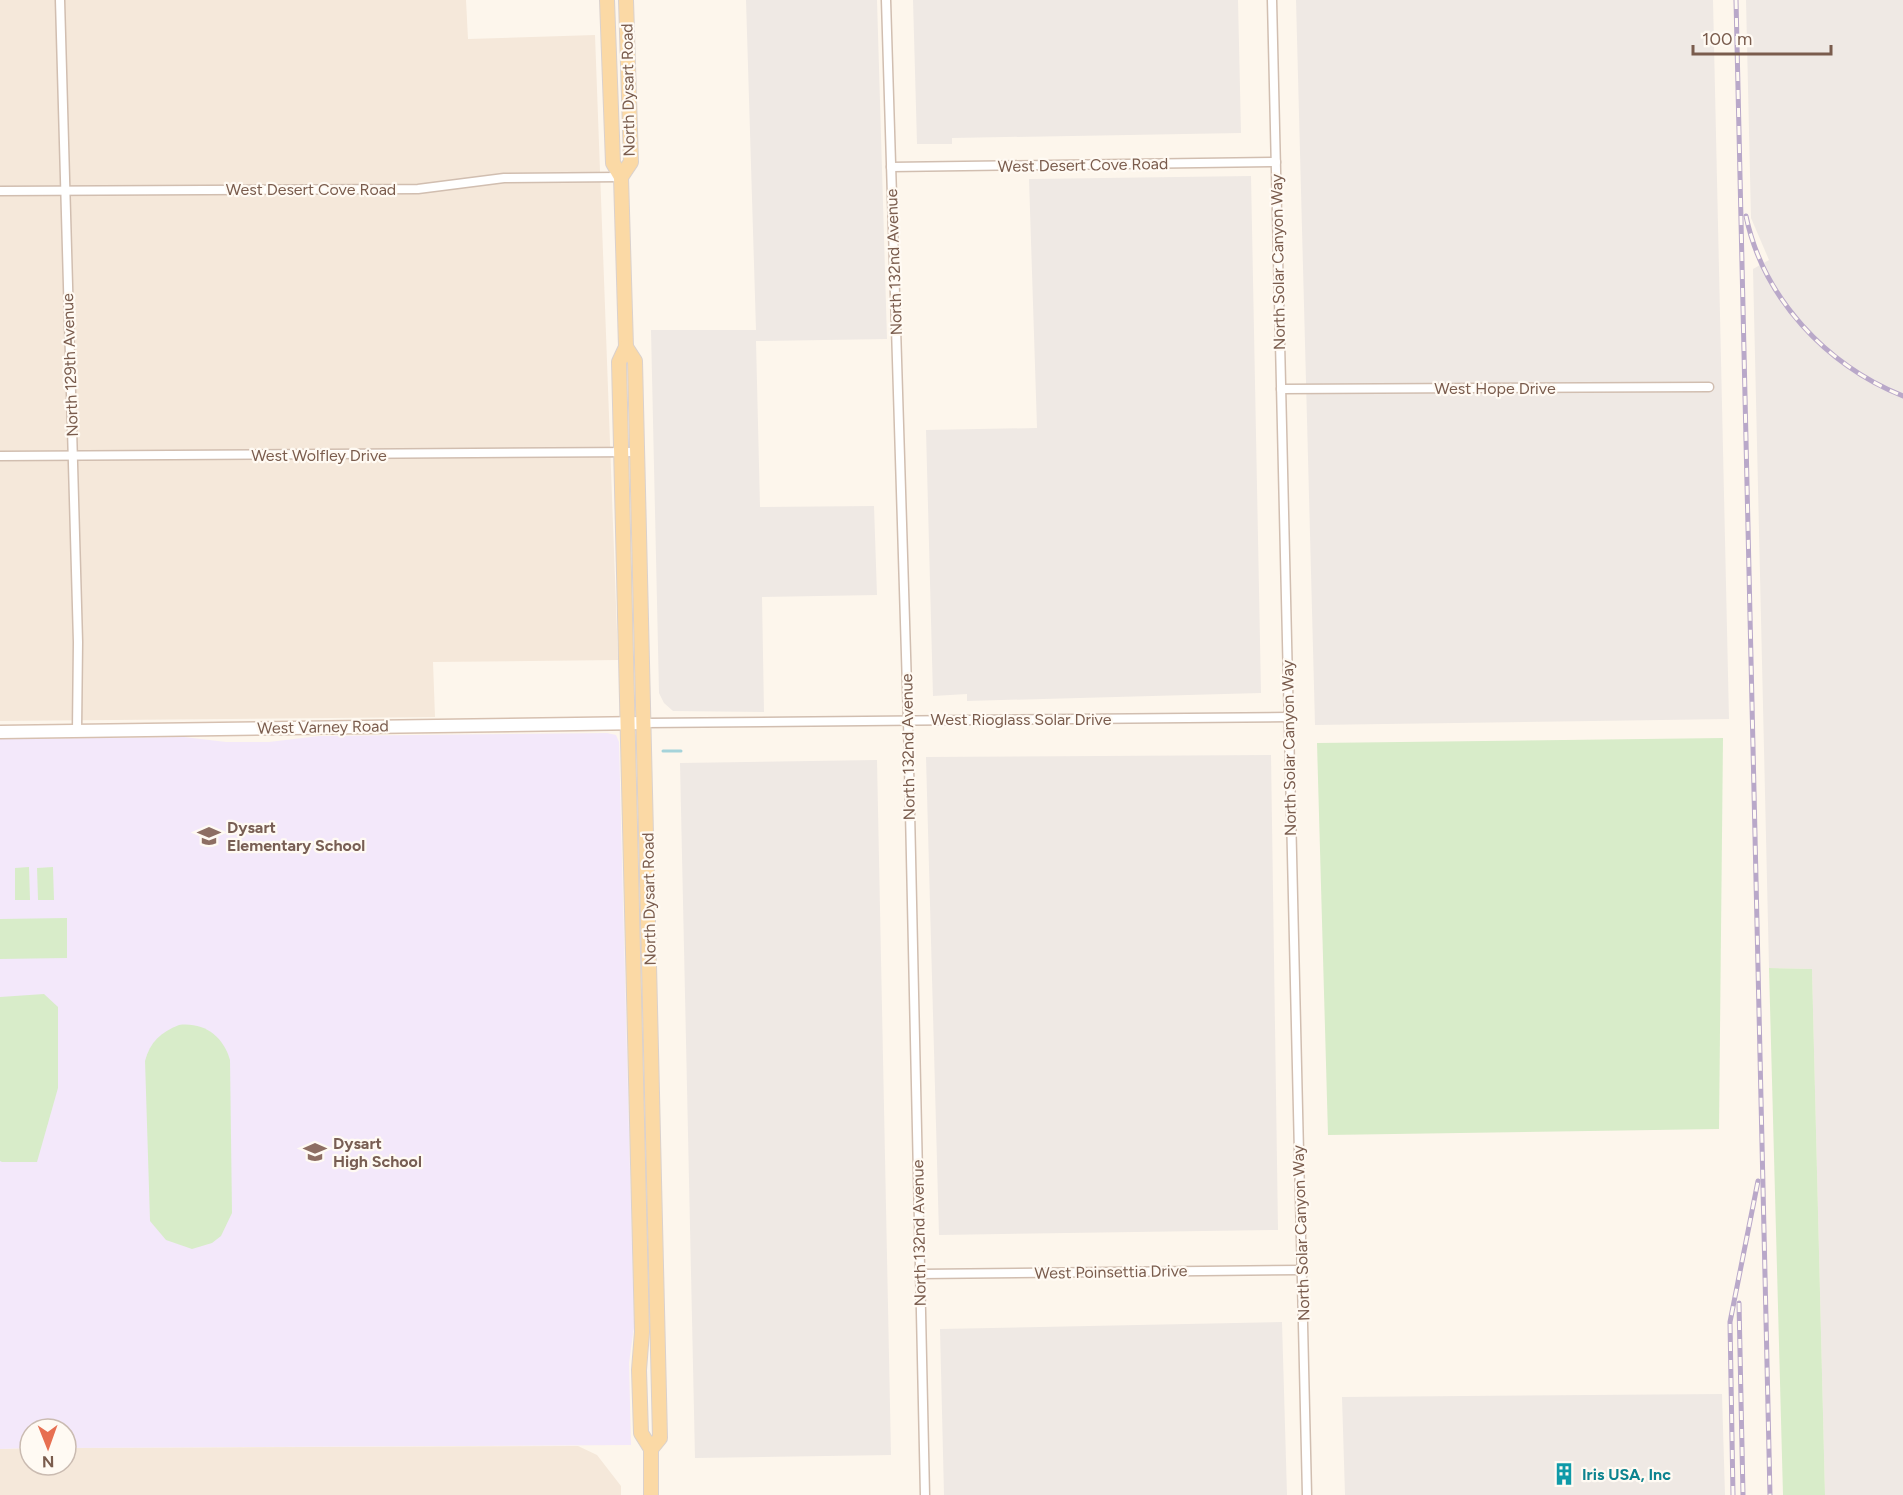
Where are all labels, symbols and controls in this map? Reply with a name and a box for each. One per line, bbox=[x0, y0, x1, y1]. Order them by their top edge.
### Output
scale bar bbox=[1693, 18, 1831, 56]
street label: North Dysart Road bbox=[617, 23, 639, 157]
text: 100 m bbox=[1702, 28, 1752, 50]
street label: West Desert Cove Road bbox=[998, 154, 1168, 176]
street label: North Solar Canyon Way bbox=[1267, 173, 1289, 350]
street label: West Desert Cove Road bbox=[226, 180, 396, 199]
street label: North 132nd Avenue bbox=[882, 188, 906, 336]
street label: North 129th Avenue bbox=[58, 293, 82, 437]
street label: West Hope Drive bbox=[1434, 379, 1556, 398]
street label: West Wolfley Drive bbox=[251, 446, 387, 465]
street label: North Solar Canyon Way bbox=[1278, 659, 1300, 836]
street label: North 132nd Avenue bbox=[897, 673, 919, 820]
street label: West Rioglass Solar Drive bbox=[931, 710, 1112, 729]
street label: West Varney Road bbox=[257, 716, 389, 738]
place label: Dysart Elementary School bbox=[227, 818, 365, 855]
school or university icon: Dysart Elementary School bbox=[196, 823, 222, 849]
street label: North Dysart Road bbox=[638, 832, 660, 966]
place label: Dysart High School bbox=[333, 1134, 422, 1171]
school or university icon: Dysart High School bbox=[302, 1139, 328, 1165]
street label: North Solar Canyon Way bbox=[1288, 1144, 1314, 1321]
street label: North 132nd Avenue bbox=[908, 1159, 930, 1306]
street label: West Poinsettia Drive bbox=[1034, 1261, 1188, 1283]
north arrow bbox=[18, 1417, 78, 1477]
text: N bbox=[42, 1452, 55, 1471]
building icon: Iris USA, Inc bbox=[1551, 1461, 1577, 1487]
place label: Iris USA, Inc bbox=[1582, 1465, 1671, 1484]

